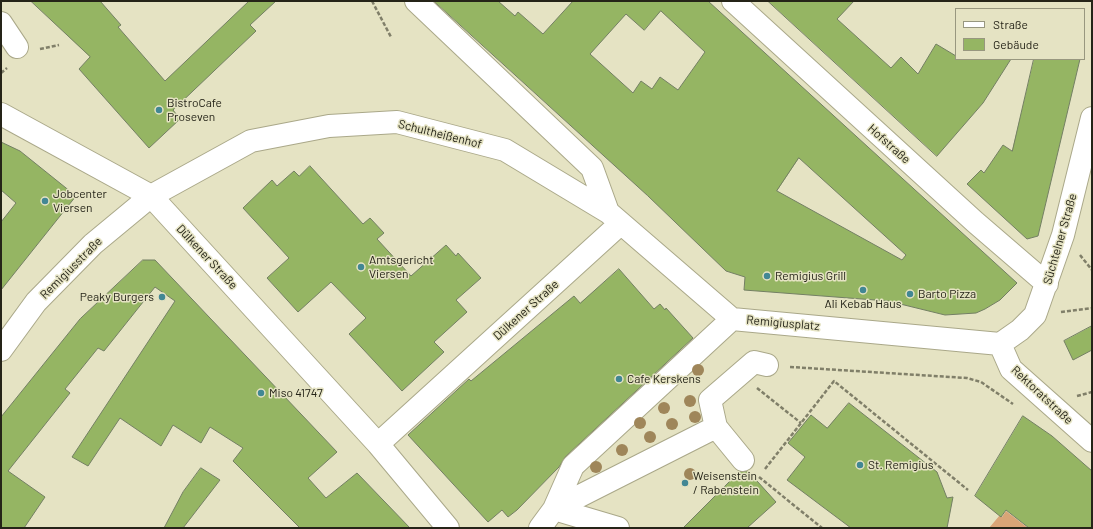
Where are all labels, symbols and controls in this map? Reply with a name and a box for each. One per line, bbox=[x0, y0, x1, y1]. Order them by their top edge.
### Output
legend bbox=[955, 8, 1085, 60]
text: Straße bbox=[993, 17, 1028, 31]
text: Gebäude bbox=[993, 37, 1039, 51]
place label: BistroCafe Proseven bbox=[167, 96, 222, 124]
marker: BistroCafe Proseven bbox=[154, 105, 164, 115]
street label: Schultheißenhof bbox=[397, 117, 483, 151]
street label: Hofstraße bbox=[865, 121, 913, 167]
place label: Jobcenter Viersen bbox=[53, 187, 107, 215]
street label: Süchtelner Straße bbox=[1040, 192, 1080, 286]
marker: Jobcenter Viersen bbox=[40, 196, 50, 206]
street label: Dülkener Straße bbox=[173, 222, 241, 292]
street label: Remigiusstraße bbox=[37, 234, 105, 302]
place label: Amtsgericht Viersen bbox=[369, 253, 434, 281]
marker: Amtsgericht Viersen bbox=[356, 262, 366, 272]
place label: Remigius Grill bbox=[775, 269, 846, 283]
marker: Remigius Grill bbox=[762, 271, 772, 281]
street label: Dülkener Straße bbox=[490, 277, 562, 343]
marker: Ali Kebab Haus bbox=[858, 285, 868, 295]
place label: Barto Pizza bbox=[918, 287, 976, 301]
marker: Barto Pizza bbox=[905, 289, 915, 299]
place label: Peaky Burgers bbox=[80, 290, 154, 304]
marker: Peaky Burgers bbox=[157, 292, 167, 302]
place label: Ali Kebab Haus bbox=[825, 297, 901, 311]
street label: Remigiusplatz bbox=[746, 313, 820, 333]
street label: Rektoratstraße bbox=[1008, 363, 1076, 427]
place label: Cafe Kerskens bbox=[627, 372, 701, 386]
marker: Cafe Kerskens bbox=[614, 374, 624, 384]
place label: Miso 41747 bbox=[269, 386, 323, 400]
marker: Miso 41747 bbox=[256, 388, 266, 398]
place label: St. Remigius bbox=[868, 458, 933, 472]
marker: St. Remigius bbox=[855, 460, 865, 470]
place label: Weisenstein / Rabenstein bbox=[693, 469, 759, 497]
marker: Weisenstein / Rabenstein bbox=[680, 478, 690, 488]

